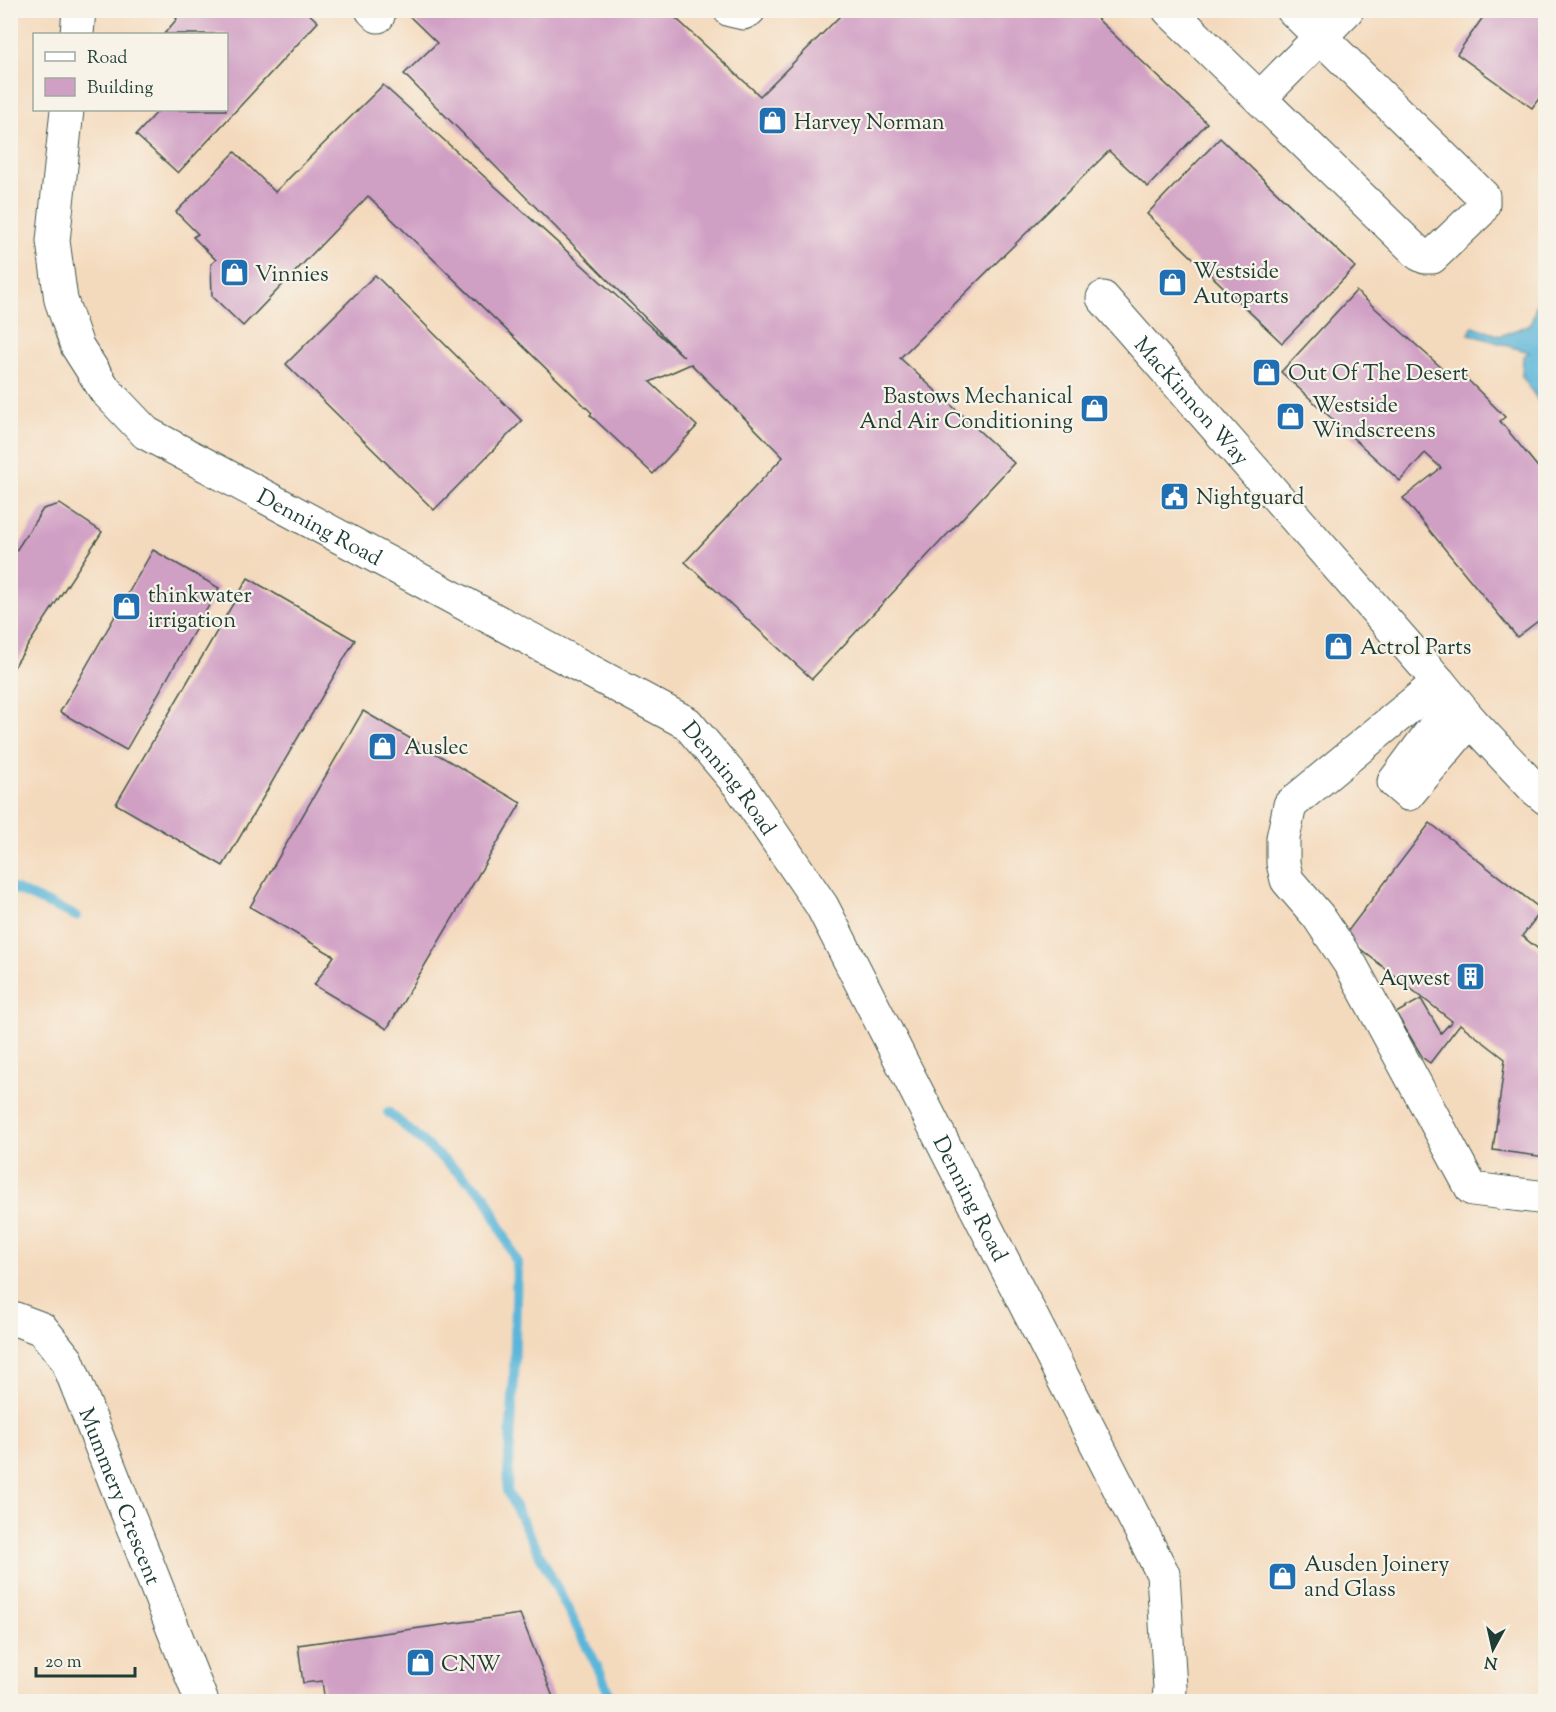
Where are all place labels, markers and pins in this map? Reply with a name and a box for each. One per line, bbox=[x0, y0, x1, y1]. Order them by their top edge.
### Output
shop icon: Harvey Norman bbox=[757, 105, 789, 137]
place label: Harvey Norman bbox=[794, 108, 945, 140]
shop icon: Vinnies bbox=[218, 257, 250, 289]
place label: Westside Autoparts bbox=[1193, 257, 1289, 314]
place label: Vinnies bbox=[255, 260, 329, 292]
shop icon: Westside Autoparts bbox=[1156, 267, 1188, 299]
shop icon: Out Of The Desert bbox=[1251, 356, 1283, 388]
place label: Out Of The Desert bbox=[1288, 359, 1469, 391]
place label: Bastows Mechanical And Air Conditioning bbox=[859, 382, 1073, 439]
place label: Westside Windscreens bbox=[1312, 391, 1436, 448]
shop icon: Bastows Mechanical And Air Conditioning bbox=[1078, 392, 1110, 424]
shop icon: Westside Windscreens bbox=[1275, 401, 1307, 433]
public building icon: Nightguard bbox=[1159, 480, 1191, 512]
place label: Nightguard bbox=[1196, 483, 1304, 515]
place label: thinkwater irrigation bbox=[148, 581, 252, 638]
shop icon: thinkwater irrigation bbox=[111, 591, 143, 623]
shop icon: Actrol Parts bbox=[1323, 630, 1355, 662]
place label: Actrol Parts bbox=[1360, 633, 1472, 665]
shop icon: Auslec bbox=[367, 730, 399, 762]
place label: Auslec bbox=[404, 733, 469, 765]
building icon: Aqwest bbox=[1455, 961, 1487, 993]
place label: Aqwest bbox=[1379, 964, 1450, 996]
place label: Ausden Joinery and Glass bbox=[1304, 1550, 1450, 1607]
shop icon: Ausden Joinery and Glass bbox=[1267, 1560, 1299, 1592]
shop icon: CNW bbox=[404, 1647, 436, 1679]
place label: CNW bbox=[441, 1650, 501, 1682]

